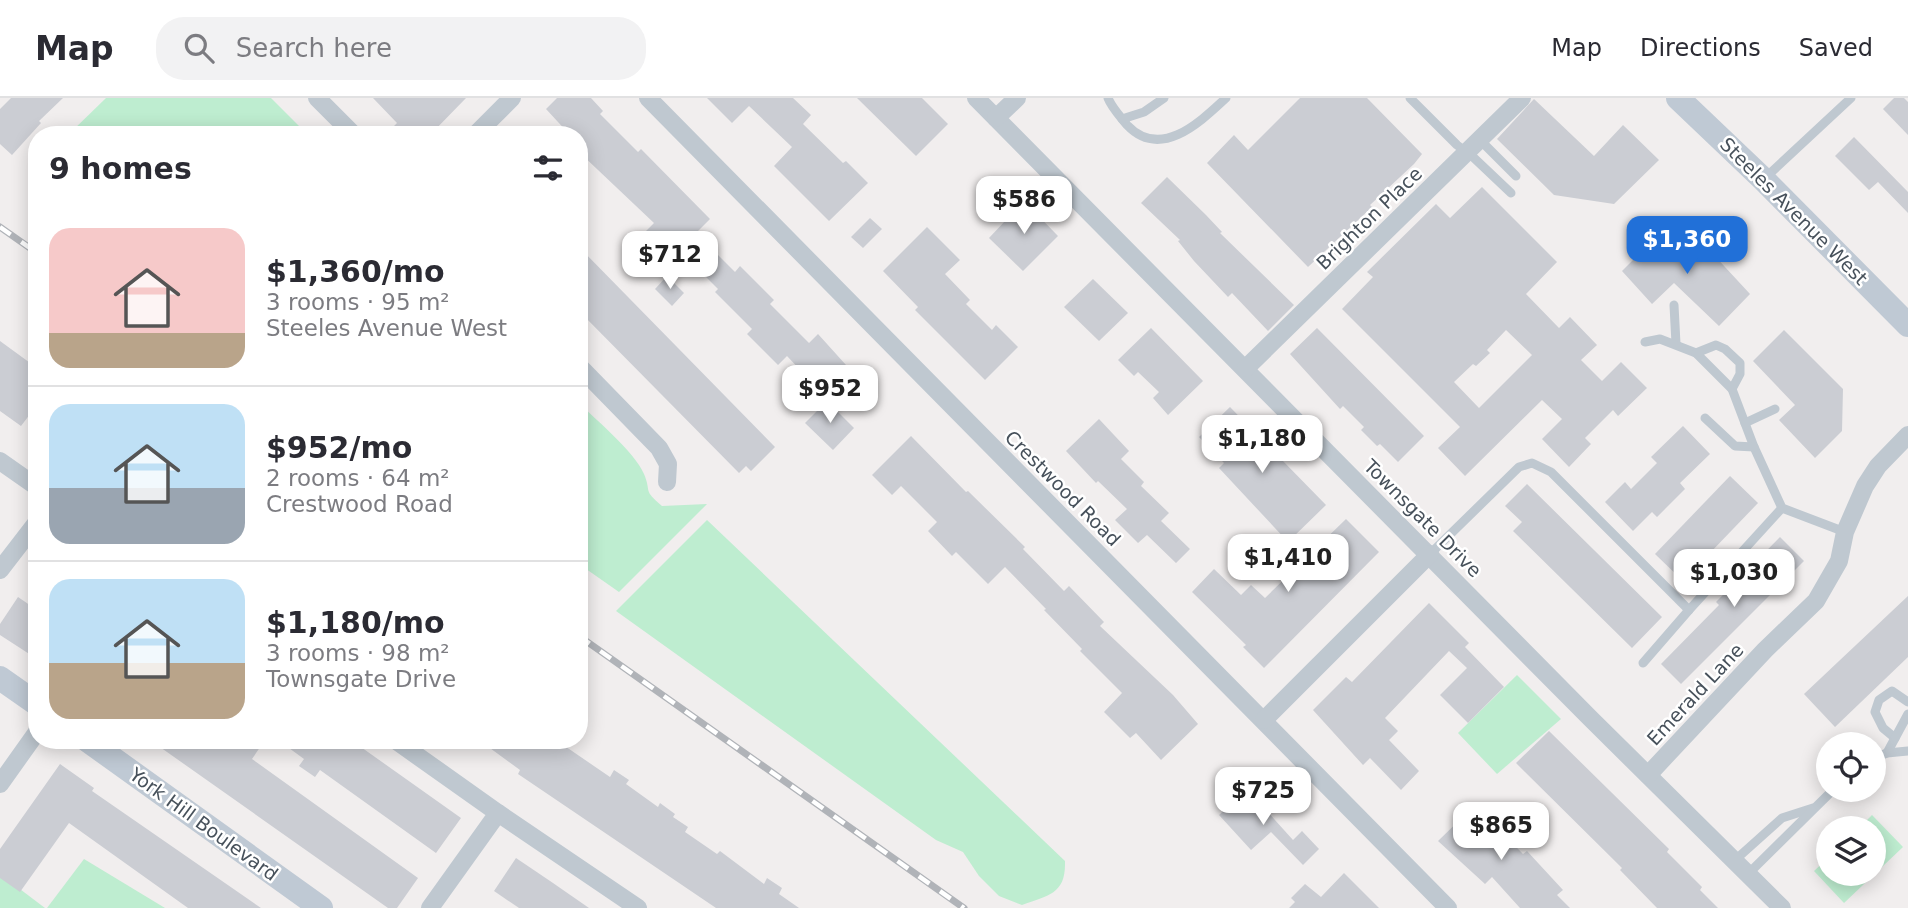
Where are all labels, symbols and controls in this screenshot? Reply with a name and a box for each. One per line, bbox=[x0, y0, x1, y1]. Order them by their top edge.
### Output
search box bbox=[156, 17, 646, 80]
text: Map bbox=[35, 29, 114, 68]
icon: search bbox=[180, 29, 218, 67]
text: Search here bbox=[236, 33, 392, 63]
text: Map bbox=[1551, 34, 1602, 62]
text: Directions bbox=[1640, 34, 1761, 62]
text: Saved bbox=[1799, 34, 1873, 62]
street label: Steeles Avenue West bbox=[1716, 133, 1872, 289]
icon: filters bbox=[529, 149, 567, 187]
text: 9 homes bbox=[49, 151, 192, 186]
street label: Brighton Place bbox=[1312, 162, 1426, 274]
pin: $586 bbox=[983, 176, 1065, 236]
text: $586 bbox=[992, 186, 1056, 212]
pin: $1,360 bbox=[1630, 216, 1744, 276]
text: $1,360 bbox=[1643, 226, 1731, 252]
pin: $712 bbox=[629, 232, 711, 291]
text: $712 bbox=[638, 241, 702, 267]
text: $1,360/mo bbox=[266, 254, 445, 289]
icon: home bbox=[105, 256, 189, 340]
text: 3 rooms · 95 m² bbox=[266, 289, 450, 315]
text: Steeles Avenue West bbox=[266, 315, 507, 341]
pin: $952 bbox=[789, 366, 871, 425]
text: $952 bbox=[798, 375, 862, 401]
pin: $1,180 bbox=[1205, 416, 1319, 475]
text: $1,180 bbox=[1218, 425, 1306, 451]
street label: Crestwood Road bbox=[1001, 426, 1125, 550]
text: $952/mo bbox=[266, 430, 412, 465]
icon: home bbox=[105, 432, 189, 516]
street label: Townsgate Drive bbox=[1359, 454, 1486, 581]
text: 2 rooms · 64 m² bbox=[266, 465, 450, 491]
text: Crestwood Road bbox=[266, 491, 453, 517]
pin: $1,410 bbox=[1231, 534, 1345, 594]
text: $1,410 bbox=[1244, 544, 1332, 570]
pin: $1,030 bbox=[1677, 550, 1791, 609]
text: $1,030 bbox=[1690, 559, 1778, 585]
text: $1,180/mo bbox=[266, 605, 445, 640]
icon: home bbox=[105, 607, 189, 691]
street label: Emerald Lane bbox=[1642, 639, 1748, 749]
text: 3 rooms · 98 m² bbox=[266, 640, 450, 666]
text: Townsgate Drive bbox=[266, 666, 456, 692]
map controls bbox=[1816, 732, 1886, 886]
button: locate bbox=[1816, 732, 1886, 802]
street label: York Hill Boulevard bbox=[125, 762, 282, 885]
pin: $725 bbox=[1222, 768, 1304, 827]
text: $725 bbox=[1231, 777, 1295, 803]
pin: $865 bbox=[1460, 802, 1542, 862]
text: $865 bbox=[1469, 812, 1533, 838]
button: layers bbox=[1816, 816, 1886, 886]

